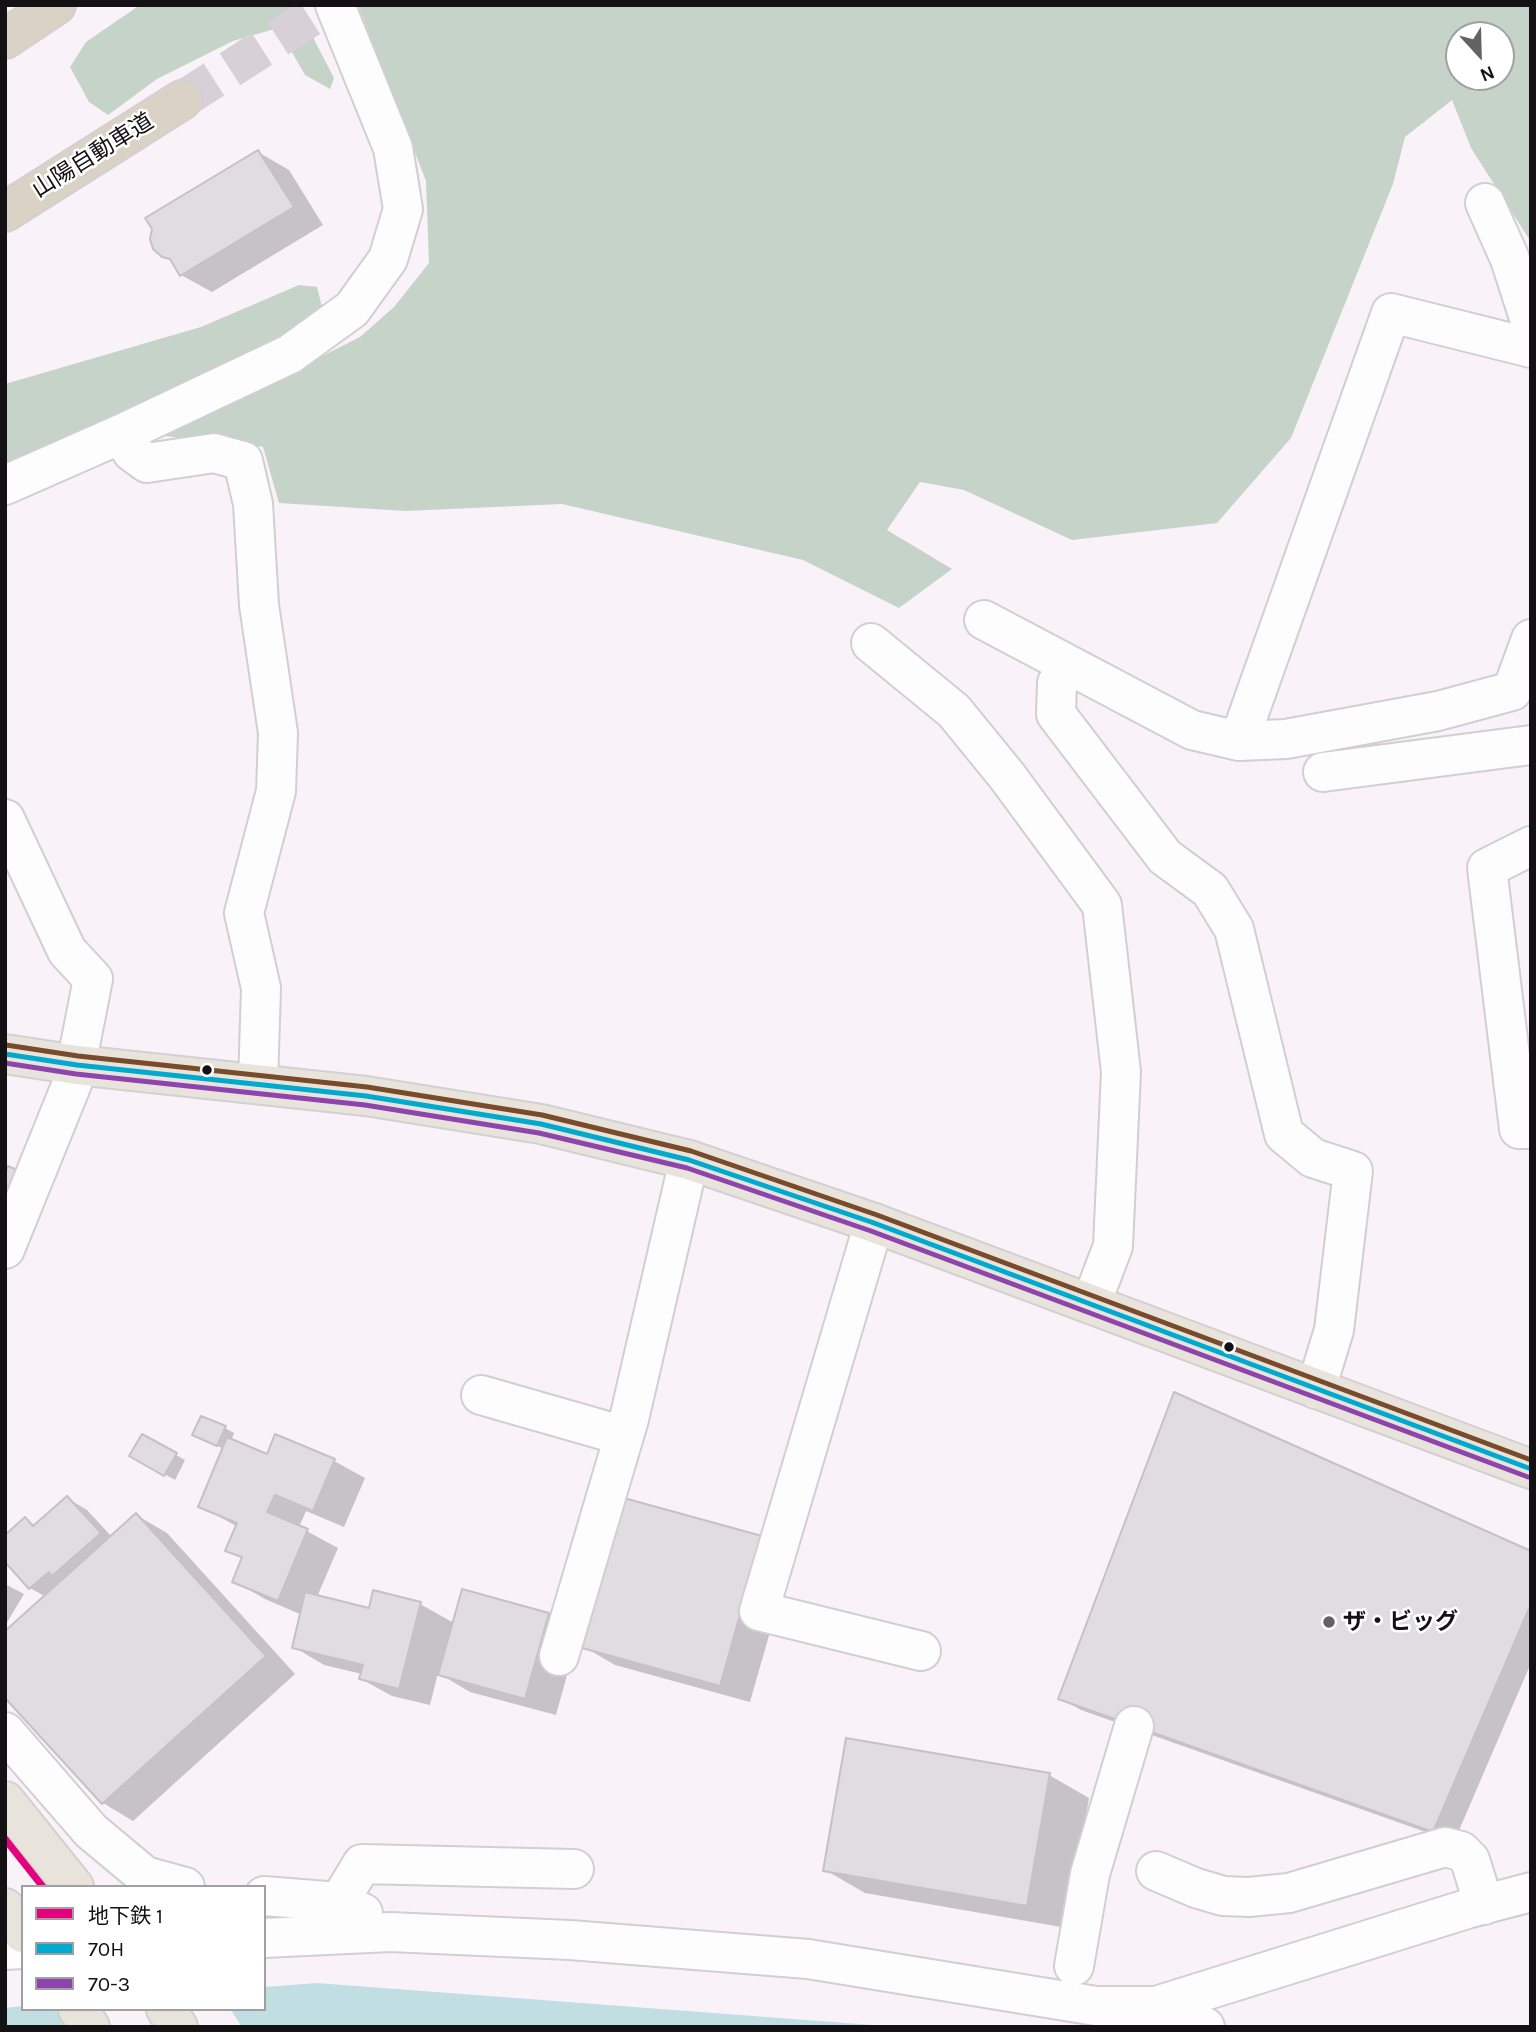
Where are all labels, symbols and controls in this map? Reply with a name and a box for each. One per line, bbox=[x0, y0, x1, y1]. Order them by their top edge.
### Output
north arrow bbox=[1445, 21, 1515, 91]
text: N bbox=[1477, 61, 1498, 86]
street label: 山陽自動車道 bbox=[27, 108, 159, 204]
unlabelled marker bbox=[200, 1063, 214, 1077]
unlabelled marker bbox=[1222, 1340, 1236, 1354]
place label: ザ・ビッグ bbox=[1343, 1608, 1458, 1636]
marker: ザ・ビッグ bbox=[1321, 1614, 1337, 1630]
legend bbox=[21, 1885, 266, 2011]
text: 地下鉄 1 bbox=[88, 1904, 163, 1928]
text: 70H bbox=[88, 1937, 124, 1961]
text: 70-3 bbox=[88, 1972, 130, 1996]

